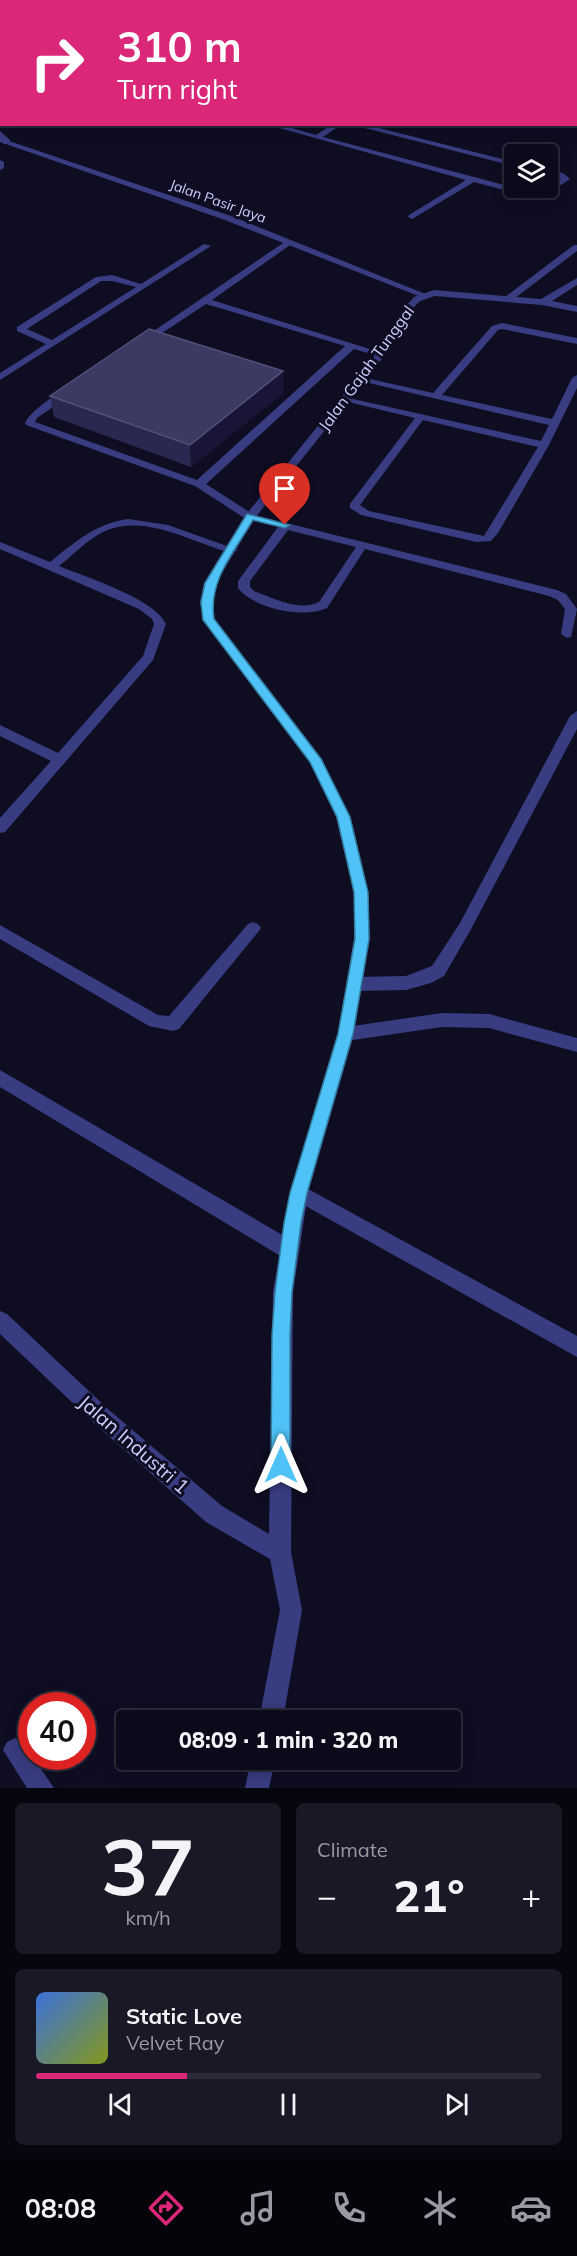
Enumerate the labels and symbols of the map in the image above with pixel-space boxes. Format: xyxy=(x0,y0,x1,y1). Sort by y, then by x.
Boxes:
street label: Jalan Pasir Jaya xyxy=(167,175,269,227)
street label: Jalan Gajah Tunggal xyxy=(314,301,418,435)
pin xyxy=(259,463,310,525)
street label: Jalan Industri 1 xyxy=(73,1389,195,1499)
position arrow xyxy=(249,1433,313,1497)
speed limit sign: 40 xyxy=(18,1692,96,1770)

